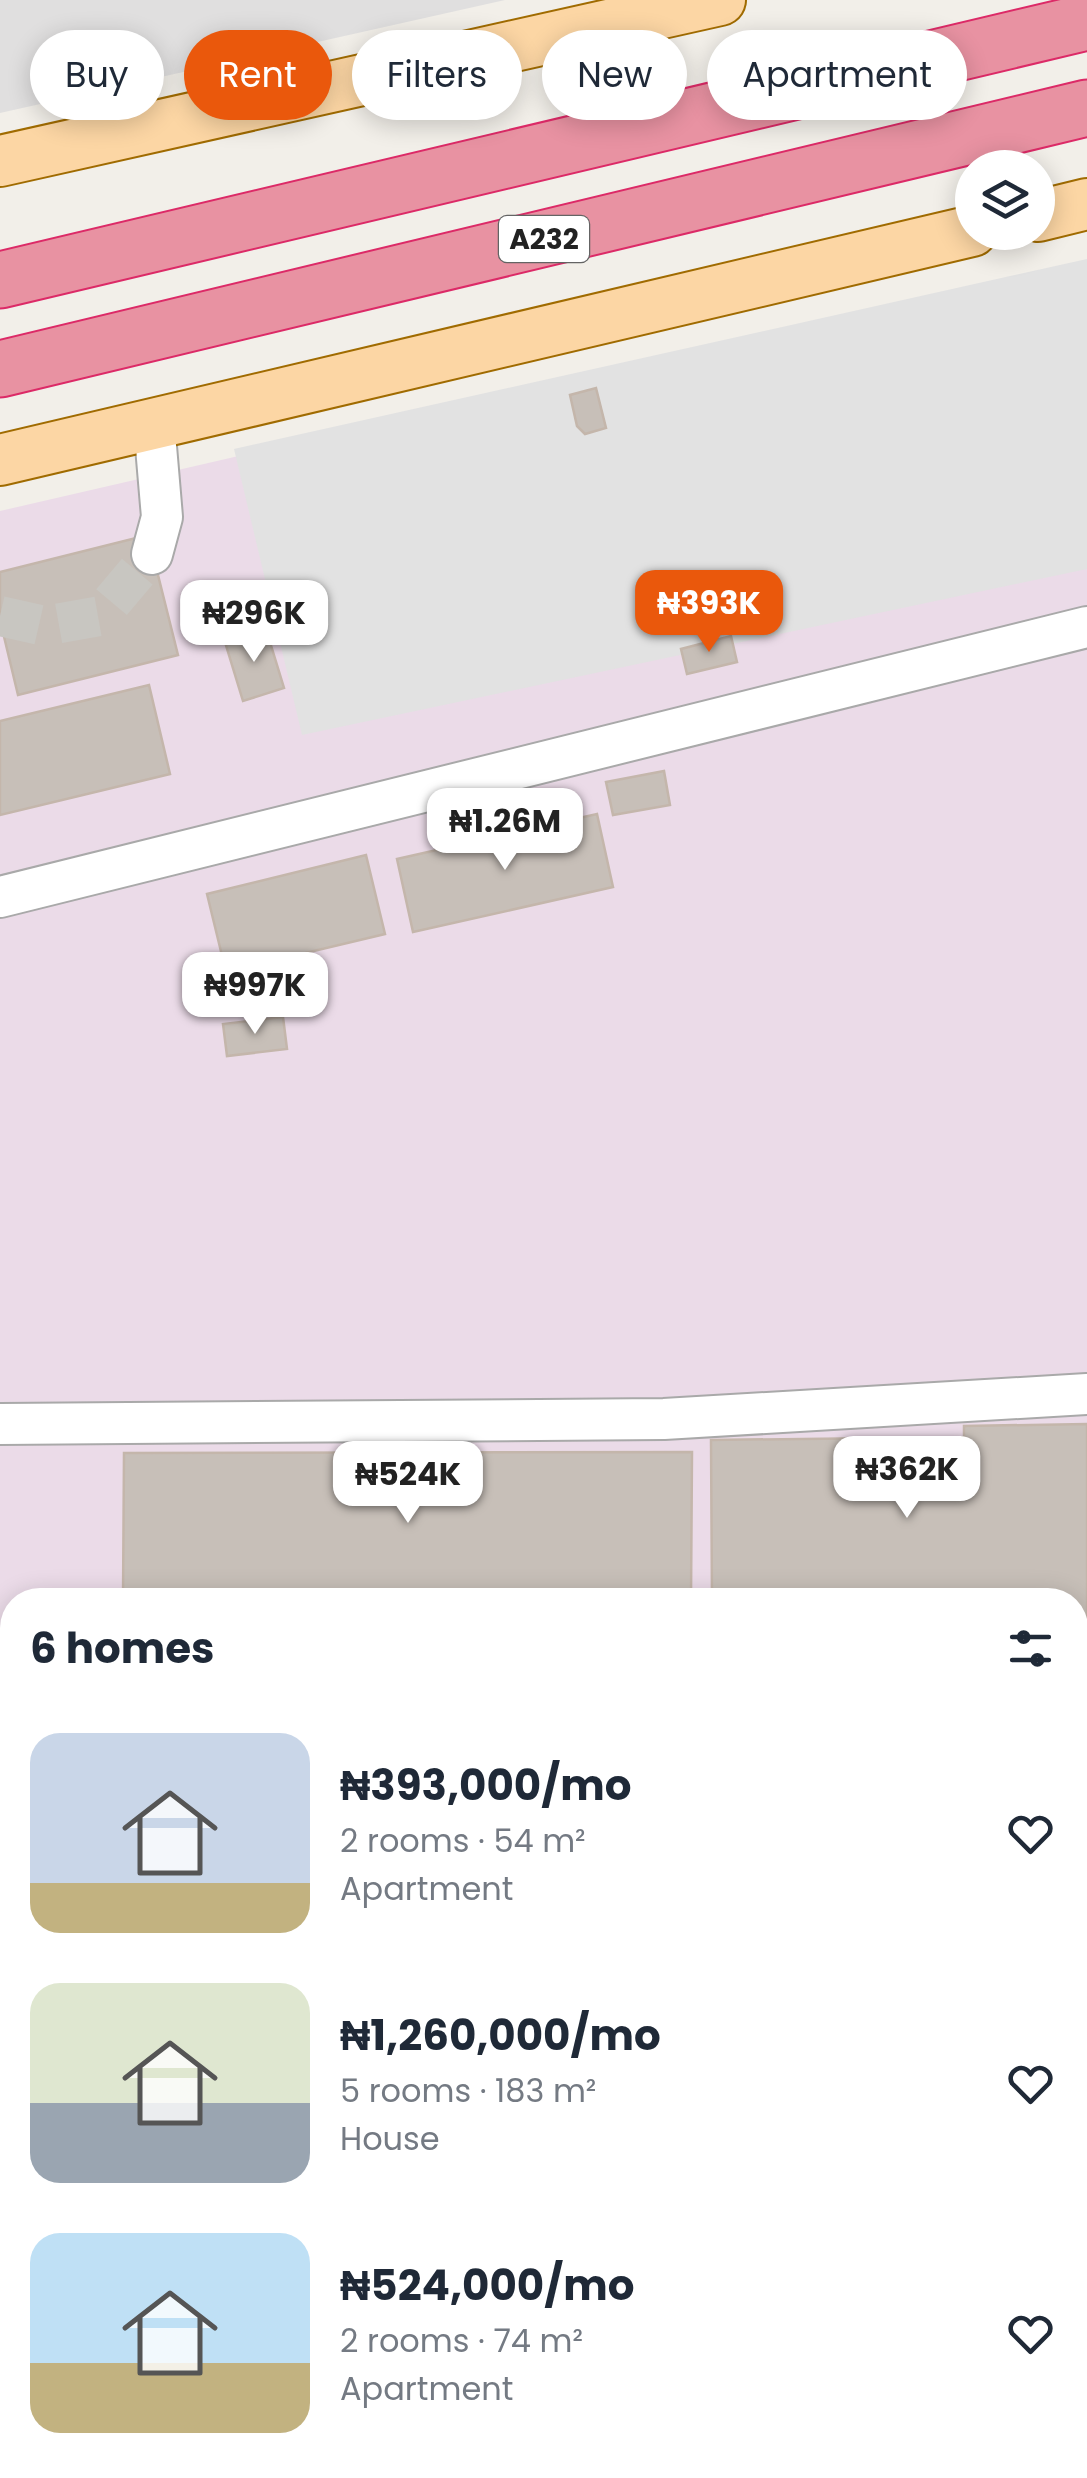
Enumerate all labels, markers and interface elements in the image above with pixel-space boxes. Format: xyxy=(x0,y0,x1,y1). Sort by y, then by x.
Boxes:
chip: Buy xyxy=(30,30,164,120)
chip: Rent xyxy=(184,30,332,120)
chip: Filters xyxy=(352,30,522,120)
chip: New xyxy=(542,30,687,120)
chip: Apartment xyxy=(707,30,967,120)
map controls xyxy=(955,150,1055,250)
button: layers xyxy=(955,150,1055,250)
road number: A232 xyxy=(499,216,589,262)
pin: ₦393K xyxy=(639,570,779,655)
pin: ₦296K xyxy=(184,580,324,665)
text: ₦393K xyxy=(657,580,761,625)
text: ₦296K xyxy=(202,590,306,635)
pin: ₦1.26M xyxy=(424,788,586,873)
text: ₦1.26M xyxy=(449,798,561,843)
pin: ₦997K xyxy=(185,952,325,1037)
text: ₦997K xyxy=(204,962,306,1007)
pin: ₦362K xyxy=(837,1436,977,1521)
pin: ₦524K xyxy=(338,1441,478,1526)
text: ₦362K xyxy=(855,1446,959,1491)
text: ₦524K xyxy=(355,1451,461,1496)
text: 6 homes xyxy=(30,1619,215,1678)
icon: filters xyxy=(1003,1621,1058,1676)
text: ₦393,000/mo xyxy=(340,1756,631,1815)
icon: home xyxy=(110,1773,230,1893)
icon: heart xyxy=(1003,1806,1058,1861)
text: 2 rooms · 54 m² xyxy=(340,1818,586,1863)
text: Apartment xyxy=(340,1866,513,1911)
text: ₦1,260,000/mo xyxy=(340,2006,661,2065)
icon: home xyxy=(110,2023,230,2143)
icon: heart xyxy=(1003,2056,1058,2111)
text: 5 rooms · 183 m² xyxy=(340,2068,596,2113)
text: House xyxy=(340,2116,440,2161)
text: ₦524,000/mo xyxy=(340,2256,635,2315)
icon: home xyxy=(110,2273,230,2393)
icon: heart xyxy=(1003,2306,1058,2361)
text: 2 rooms · 74 m² xyxy=(340,2318,583,2363)
text: Apartment xyxy=(340,2366,513,2411)

